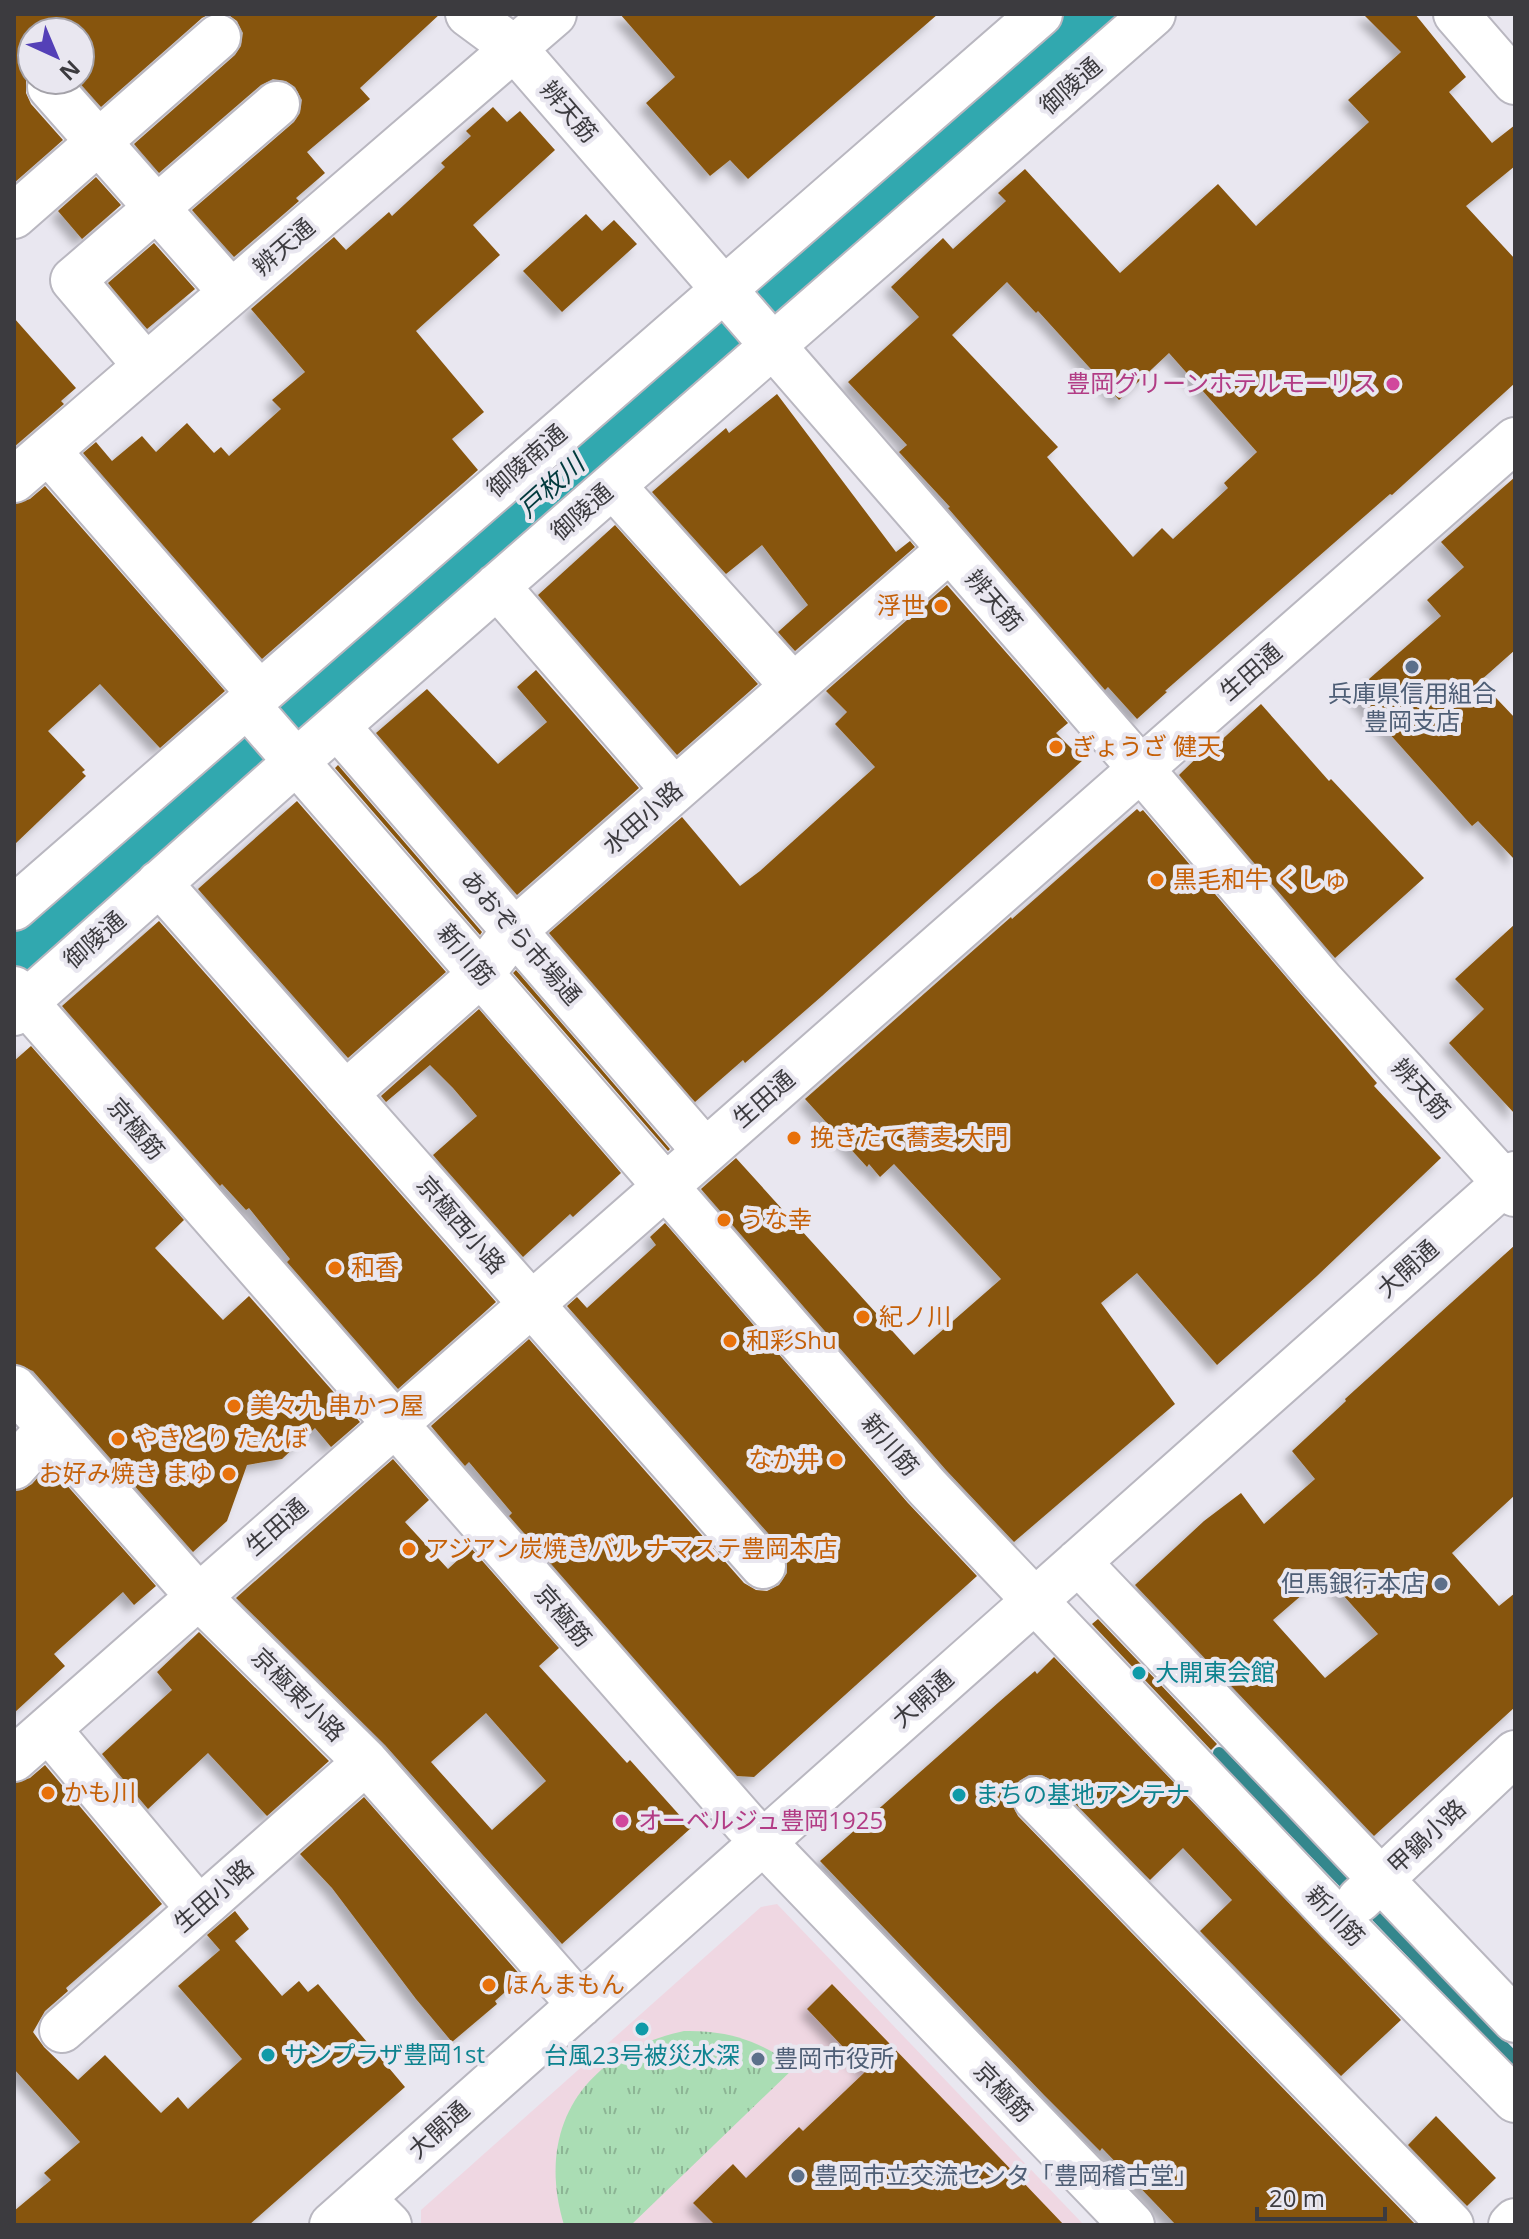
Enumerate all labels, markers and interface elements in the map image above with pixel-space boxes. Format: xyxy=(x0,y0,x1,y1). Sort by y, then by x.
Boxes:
north arrow xyxy=(16,16,96,96)
street label: 御陵通 xyxy=(1032,49,1108,121)
text: N xyxy=(54,54,87,88)
street label: 辨天筋 xyxy=(534,73,606,149)
street label: 辨天通 xyxy=(245,210,321,282)
place label: 豊岡グリーンホテルモーリス xyxy=(1066,366,1377,399)
marker: 豊岡グリーンホテルモーリス xyxy=(1384,375,1402,393)
street label: 御陵南通 xyxy=(479,416,573,504)
water label: 戸枚川 xyxy=(509,444,594,525)
street label: 御陵通 xyxy=(543,475,619,547)
street label: 辨天筋 xyxy=(959,562,1031,638)
place label: 浮世 xyxy=(877,588,925,621)
marker: 浮世 xyxy=(932,597,950,615)
street label: 生田通 xyxy=(1212,635,1288,707)
marker: 兵庫県信用組合 豊岡支店 xyxy=(1403,658,1421,676)
place label: 兵庫県信用組合 豊岡支店 xyxy=(1328,676,1496,737)
place label: ぎょうざ 健天 xyxy=(1072,729,1221,762)
marker: ぎょうざ 健天 xyxy=(1047,738,1065,756)
street label: 水田小路 xyxy=(595,773,689,861)
place label: 黒毛和牛 くしゅ xyxy=(1173,862,1347,895)
street label: あおぞら市場通 xyxy=(455,863,590,1011)
marker: 黒毛和牛 くしゅ xyxy=(1148,871,1166,889)
street label: 御陵通 xyxy=(56,903,132,975)
street label: 新川筋 xyxy=(431,916,503,992)
street label: 辨天筋 xyxy=(1385,1050,1459,1126)
street label: 生田通 xyxy=(725,1062,801,1134)
street label: 京極筋 xyxy=(101,1090,173,1166)
place label: 挽きたて蕎麦 大門 xyxy=(810,1120,1008,1153)
marker: 挽きたて蕎麦 大門 xyxy=(785,1129,803,1147)
street label: 京極西小路 xyxy=(410,1168,514,1280)
place label: うな幸 xyxy=(740,1202,812,1235)
marker: うな幸 xyxy=(715,1211,733,1229)
street label: 大開通 xyxy=(1369,1232,1445,1304)
place label: 和香 xyxy=(351,1250,399,1283)
marker: 和香 xyxy=(326,1259,344,1277)
place label: 紀ノ川 xyxy=(879,1299,951,1332)
marker: 紀ノ川 xyxy=(854,1308,872,1326)
place label: 和彩Shu xyxy=(746,1323,837,1356)
marker: 和彩Shu xyxy=(721,1332,739,1350)
place label: 美々九 串かつ屋 xyxy=(250,1388,424,1421)
marker: 美々九 串かつ屋 xyxy=(225,1397,243,1415)
street label: 新川筋 xyxy=(855,1406,927,1482)
place label: やきとり たんぼ xyxy=(134,1421,308,1454)
marker: やきとり たんぼ xyxy=(109,1430,127,1448)
place label: なか井 xyxy=(748,1442,820,1475)
marker: なか井 xyxy=(827,1451,845,1469)
place label: お好み焼き まゆ xyxy=(39,1456,213,1489)
marker: お好み焼き まゆ xyxy=(220,1465,238,1483)
street label: 生田通 xyxy=(238,1490,314,1562)
place label: アジアン炭焼きバル ナマステ豊岡本店 xyxy=(425,1531,837,1564)
marker: アジアン炭焼きバル ナマステ豊岡本店 xyxy=(400,1540,418,1558)
place label: 但馬銀行本店 xyxy=(1281,1566,1425,1599)
marker: 但馬銀行本店 xyxy=(1432,1575,1450,1593)
street label: 京極筋 xyxy=(528,1577,600,1653)
street label: 京極東小路 xyxy=(245,1640,353,1748)
place label: 大開東会館 xyxy=(1155,1655,1275,1688)
street label: 大開通 xyxy=(884,1662,960,1734)
marker: 大開東会館 xyxy=(1130,1664,1148,1682)
place label: かも川 xyxy=(64,1775,136,1808)
place label: まちの基地アンテナ xyxy=(975,1777,1190,1810)
marker: かも川 xyxy=(39,1784,57,1802)
marker: まちの基地アンテナ xyxy=(950,1786,968,1804)
street label: 甲鍋小路 xyxy=(1380,1791,1472,1881)
place label: オーベルジュ豊岡1925 xyxy=(638,1803,883,1836)
marker: オーベルジュ豊岡1925 xyxy=(613,1812,631,1830)
street label: 生田小路 xyxy=(166,1851,260,1939)
street label: 新川筋 xyxy=(1299,1878,1373,1952)
place label: ほんまもん xyxy=(505,1967,625,2000)
marker: ほんまもん xyxy=(480,1976,498,1994)
marker: 台風23号被災水深 xyxy=(633,2020,651,2038)
place label: サンプラザ豊岡1st xyxy=(284,2037,485,2070)
place label: 台風23号被災水深 xyxy=(544,2038,740,2071)
place label: 豊岡市役所 xyxy=(774,2041,894,2074)
marker: サンプラザ豊岡1st xyxy=(259,2046,277,2064)
marker: 豊岡市役所 xyxy=(749,2050,767,2068)
street label: 京極筋 xyxy=(967,2054,1041,2128)
street label: 大開通 xyxy=(400,2093,476,2165)
place label: 豊岡市立交流センタ「豊岡稽古堂」 xyxy=(814,2158,1198,2191)
marker: 豊岡市立交流センタ「豊岡稽古堂」 xyxy=(789,2167,807,2185)
scale bar xyxy=(1257,2171,1385,2221)
text: 20 m xyxy=(1269,2181,1325,2214)

